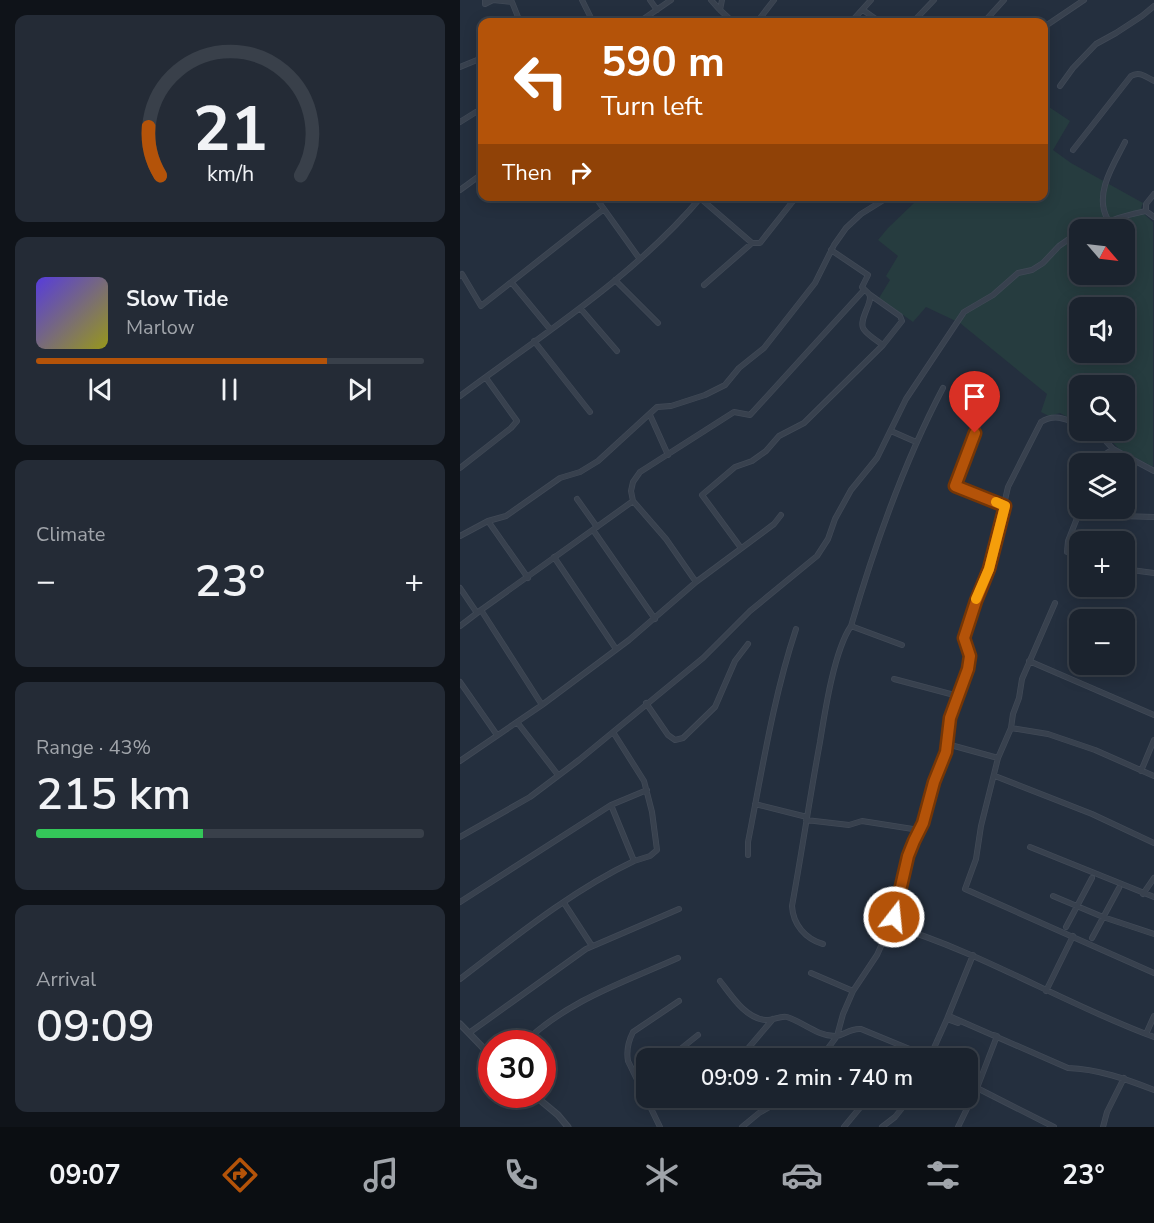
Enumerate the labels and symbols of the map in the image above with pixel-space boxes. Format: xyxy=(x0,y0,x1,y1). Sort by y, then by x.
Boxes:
north arrow xyxy=(1069,219,1135,285)
pin xyxy=(949,371,1000,433)
position arrow xyxy=(862,885,926,949)
speed limit sign: 30 xyxy=(478,1030,556,1108)

